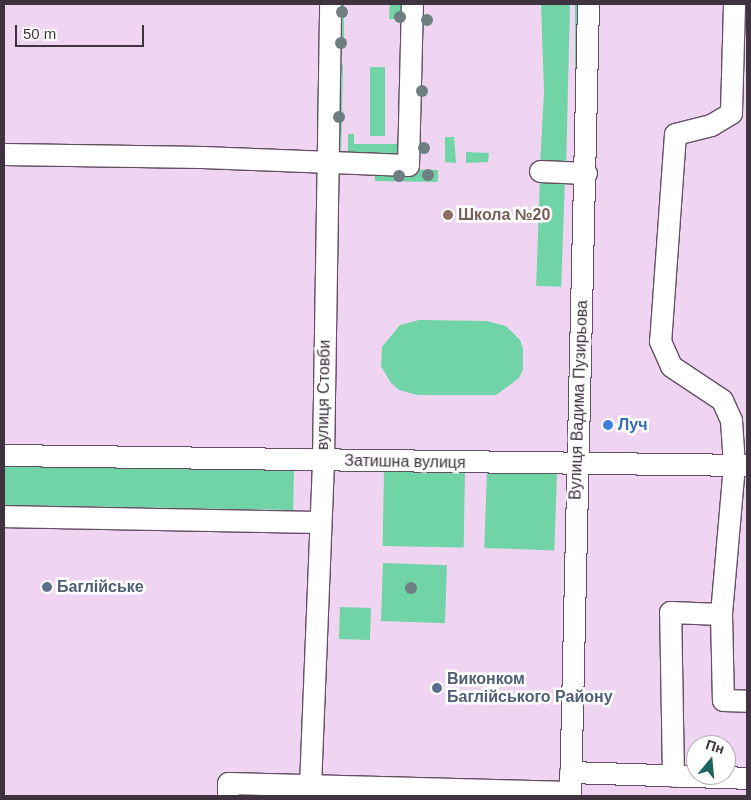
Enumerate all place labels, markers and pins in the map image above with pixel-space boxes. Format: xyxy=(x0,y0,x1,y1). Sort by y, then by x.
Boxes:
place label: Школа №20 xyxy=(458,205,550,225)
marker: Школа №20 xyxy=(442,209,454,221)
place label: Луч xyxy=(618,415,647,435)
marker: Луч xyxy=(602,419,614,431)
place label: Баглійське xyxy=(57,577,144,597)
marker: Баглійське xyxy=(41,581,53,593)
place label: Виконком Баглійського Району xyxy=(447,669,613,707)
marker: Виконком Баглійського Району xyxy=(431,682,443,694)

